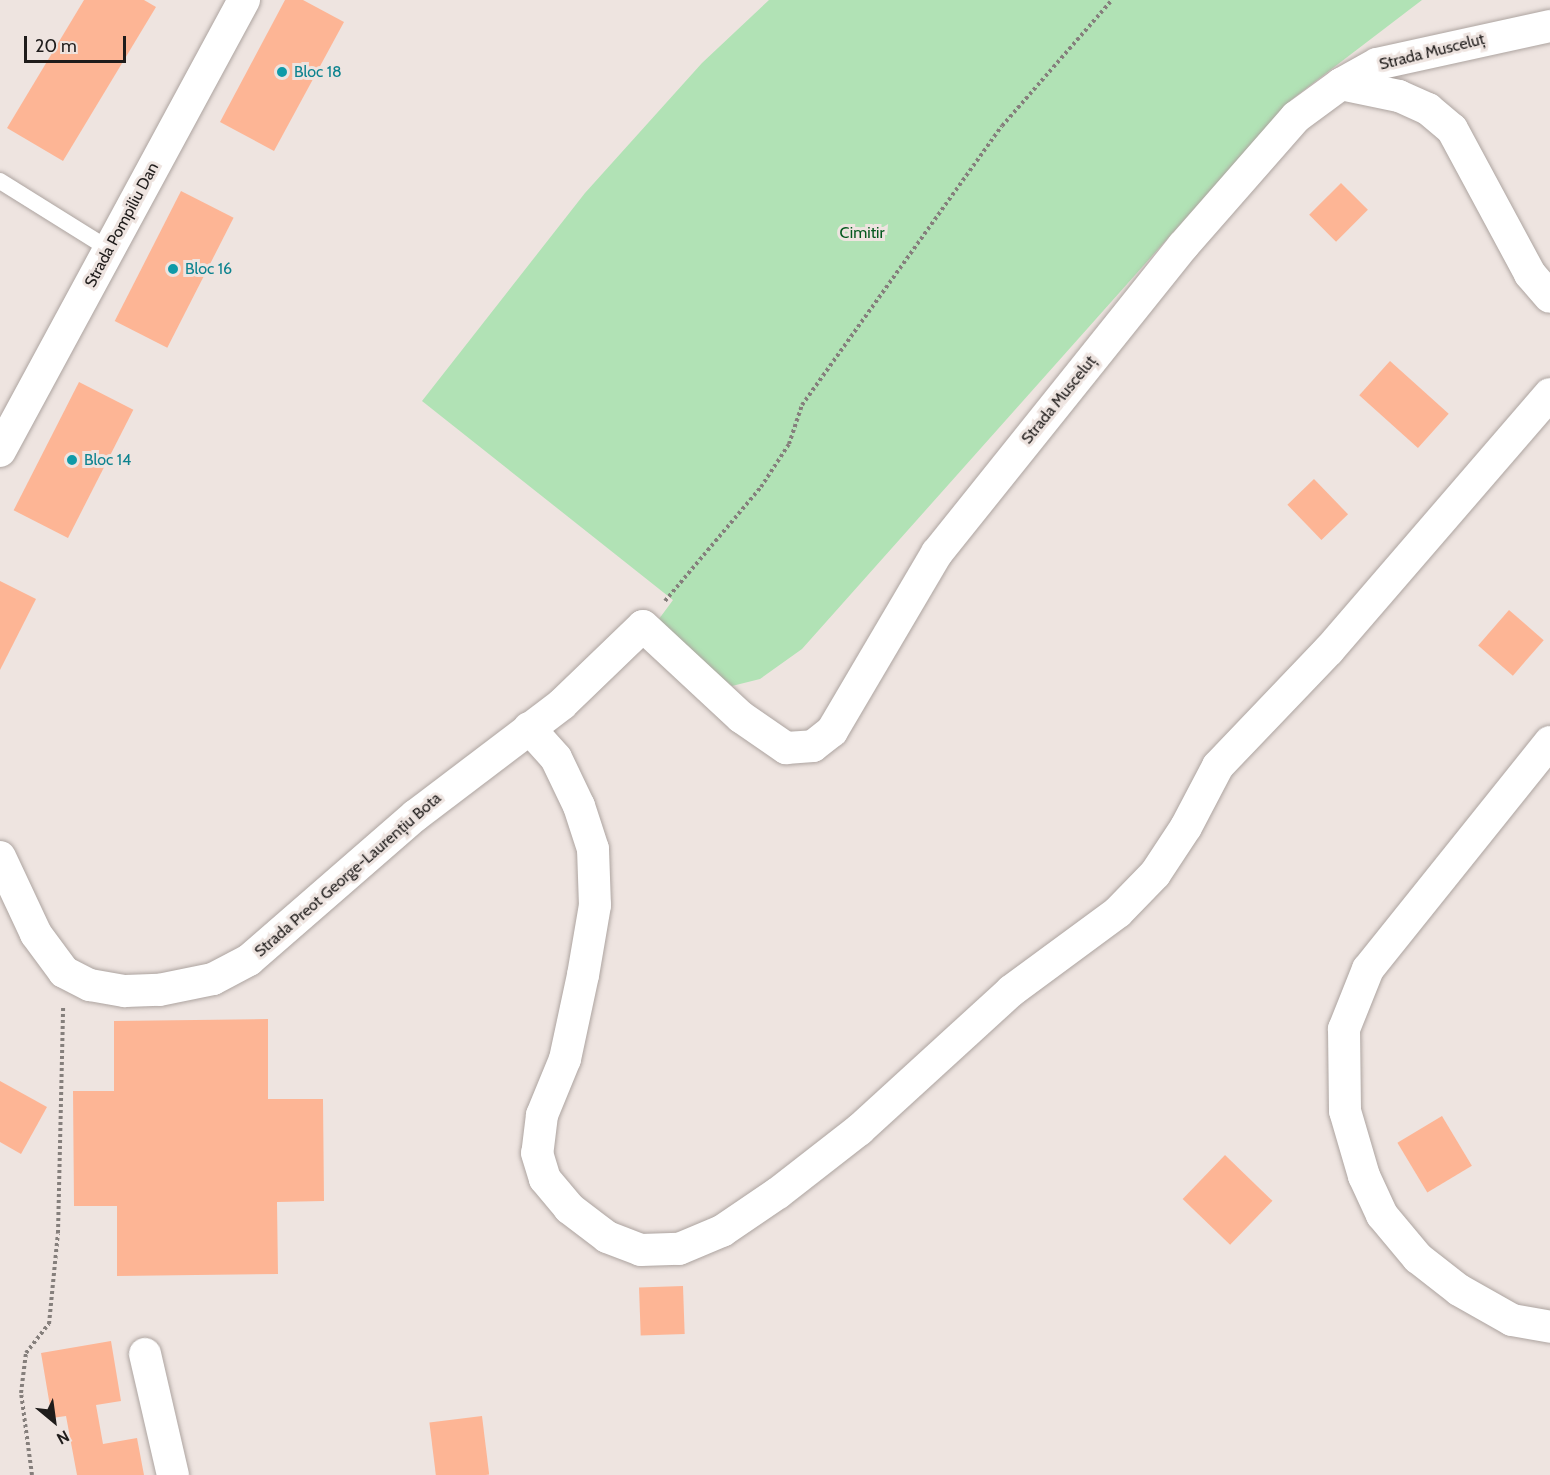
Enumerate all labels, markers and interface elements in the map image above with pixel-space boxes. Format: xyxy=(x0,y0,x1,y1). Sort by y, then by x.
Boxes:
scale bar xyxy=(27,24,129,62)
street label: Strada Musceluț xyxy=(1377,30,1487,74)
text: 20 m xyxy=(35,35,77,57)
place label: Bloc 18 xyxy=(294,62,342,82)
marker: Bloc 18 xyxy=(275,65,289,79)
street label: Strada Pompiliu Dan xyxy=(81,159,163,291)
park label: Cimitir xyxy=(839,223,885,243)
place label: Bloc 16 xyxy=(185,259,232,279)
marker: Bloc 16 xyxy=(166,262,180,276)
street label: Strada Musceluț xyxy=(1018,352,1100,448)
place label: Bloc 14 xyxy=(84,450,131,470)
marker: Bloc 14 xyxy=(65,453,79,467)
street label: Strada Preot George-Laurențiu Bota xyxy=(251,789,445,961)
north arrow xyxy=(24,1391,84,1451)
text: N xyxy=(53,1426,73,1448)

